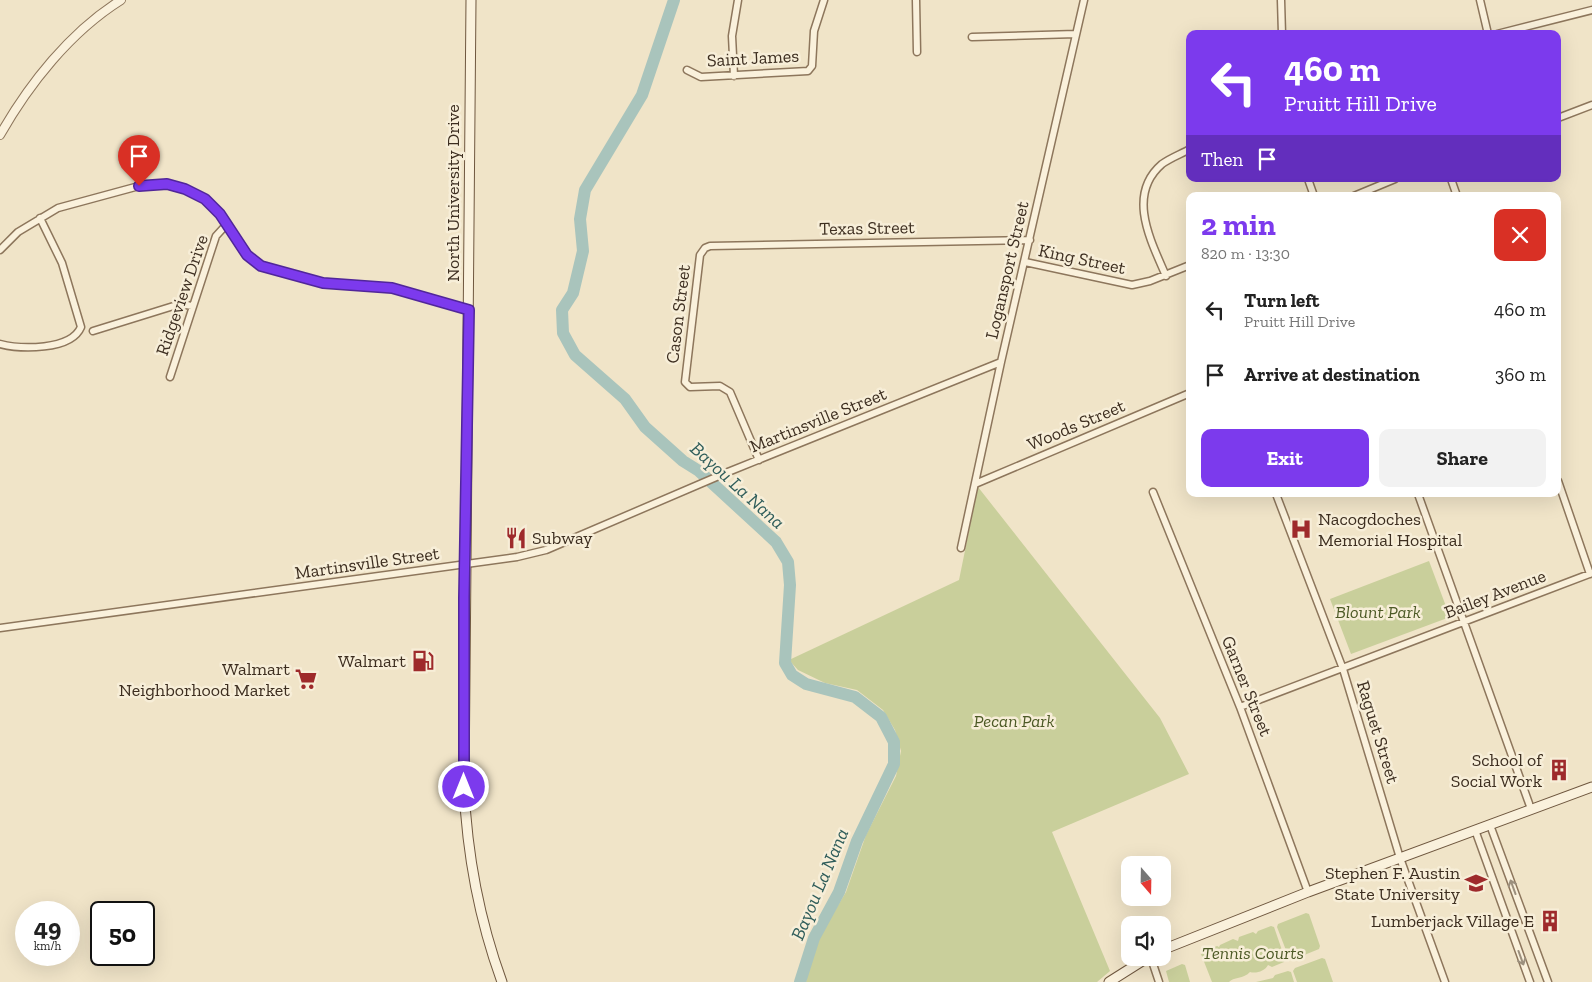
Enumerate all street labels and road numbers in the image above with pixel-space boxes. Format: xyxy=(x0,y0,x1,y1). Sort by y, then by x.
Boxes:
street label: Saint James xyxy=(706,45,800,71)
street label: North University Drive xyxy=(442,104,464,282)
street label: Logansport Street xyxy=(980,199,1034,341)
street label: Texas Street xyxy=(819,216,915,240)
street label: Ridgeview Drive xyxy=(151,232,213,358)
street label: King Street xyxy=(1037,239,1128,279)
street label: Cason Street xyxy=(661,263,695,365)
street label: Martinsville Street xyxy=(746,382,890,457)
street label: Woods Street xyxy=(1024,394,1128,455)
street label: Martinsville Street xyxy=(293,542,441,584)
street label: Bailey Avenue xyxy=(1441,565,1549,623)
street label: Garner Street xyxy=(1217,633,1277,740)
street label: Raguet Street xyxy=(1352,678,1404,786)

